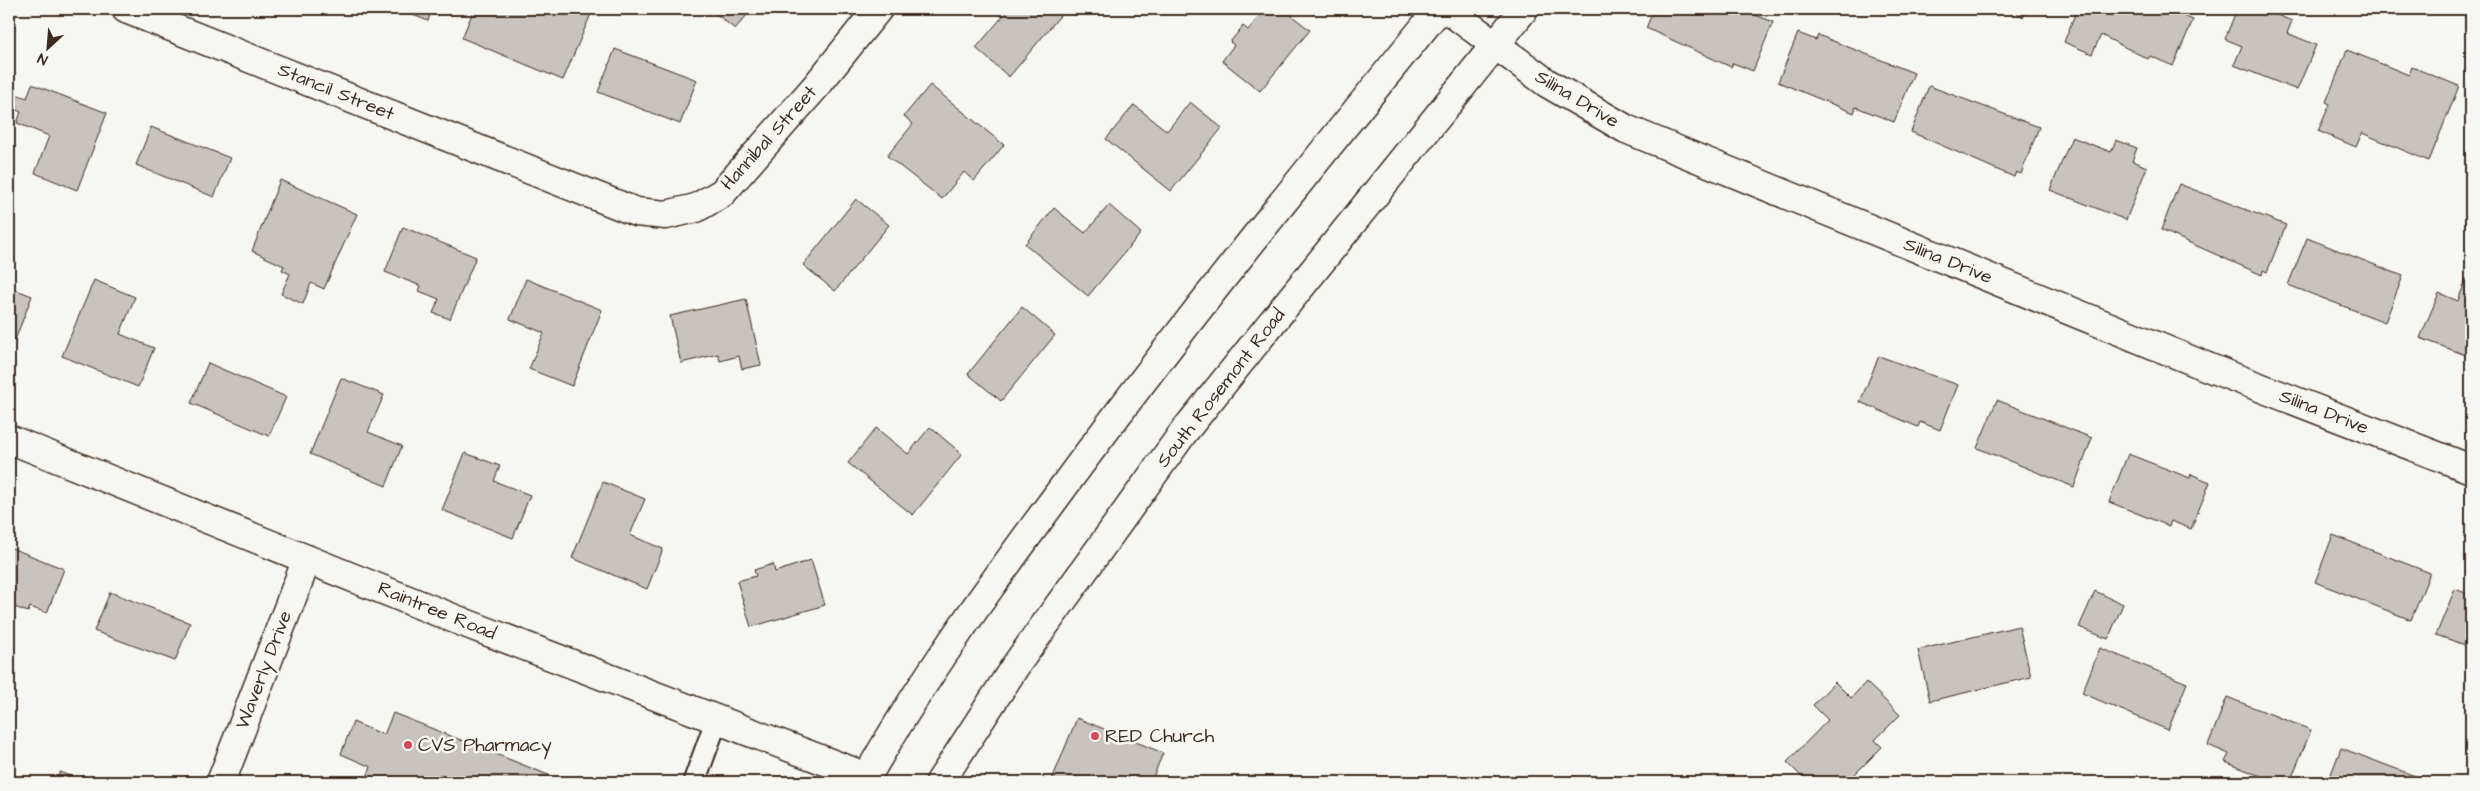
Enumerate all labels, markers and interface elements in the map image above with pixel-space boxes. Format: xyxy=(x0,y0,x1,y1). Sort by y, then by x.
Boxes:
north arrow xyxy=(22,22,72,72)
text: N xyxy=(34,48,51,70)
street label: Stancil Street xyxy=(274,56,398,128)
street label: Silina Drive xyxy=(1530,63,1624,135)
street label: Hannibal Street xyxy=(715,79,824,196)
street label: Silina Drive xyxy=(1900,231,1996,291)
street label: South Rosemont Road xyxy=(1150,303,1292,473)
street label: Silina Drive xyxy=(2275,383,2373,441)
street label: Raintree Road xyxy=(374,575,501,647)
street label: Waverly Drive xyxy=(229,607,300,734)
place label: RED Church xyxy=(1105,723,1215,750)
marker: RED Church xyxy=(1089,730,1101,742)
place label: CVS Pharmacy xyxy=(418,732,552,760)
marker: CVS Pharmacy xyxy=(402,739,414,751)

